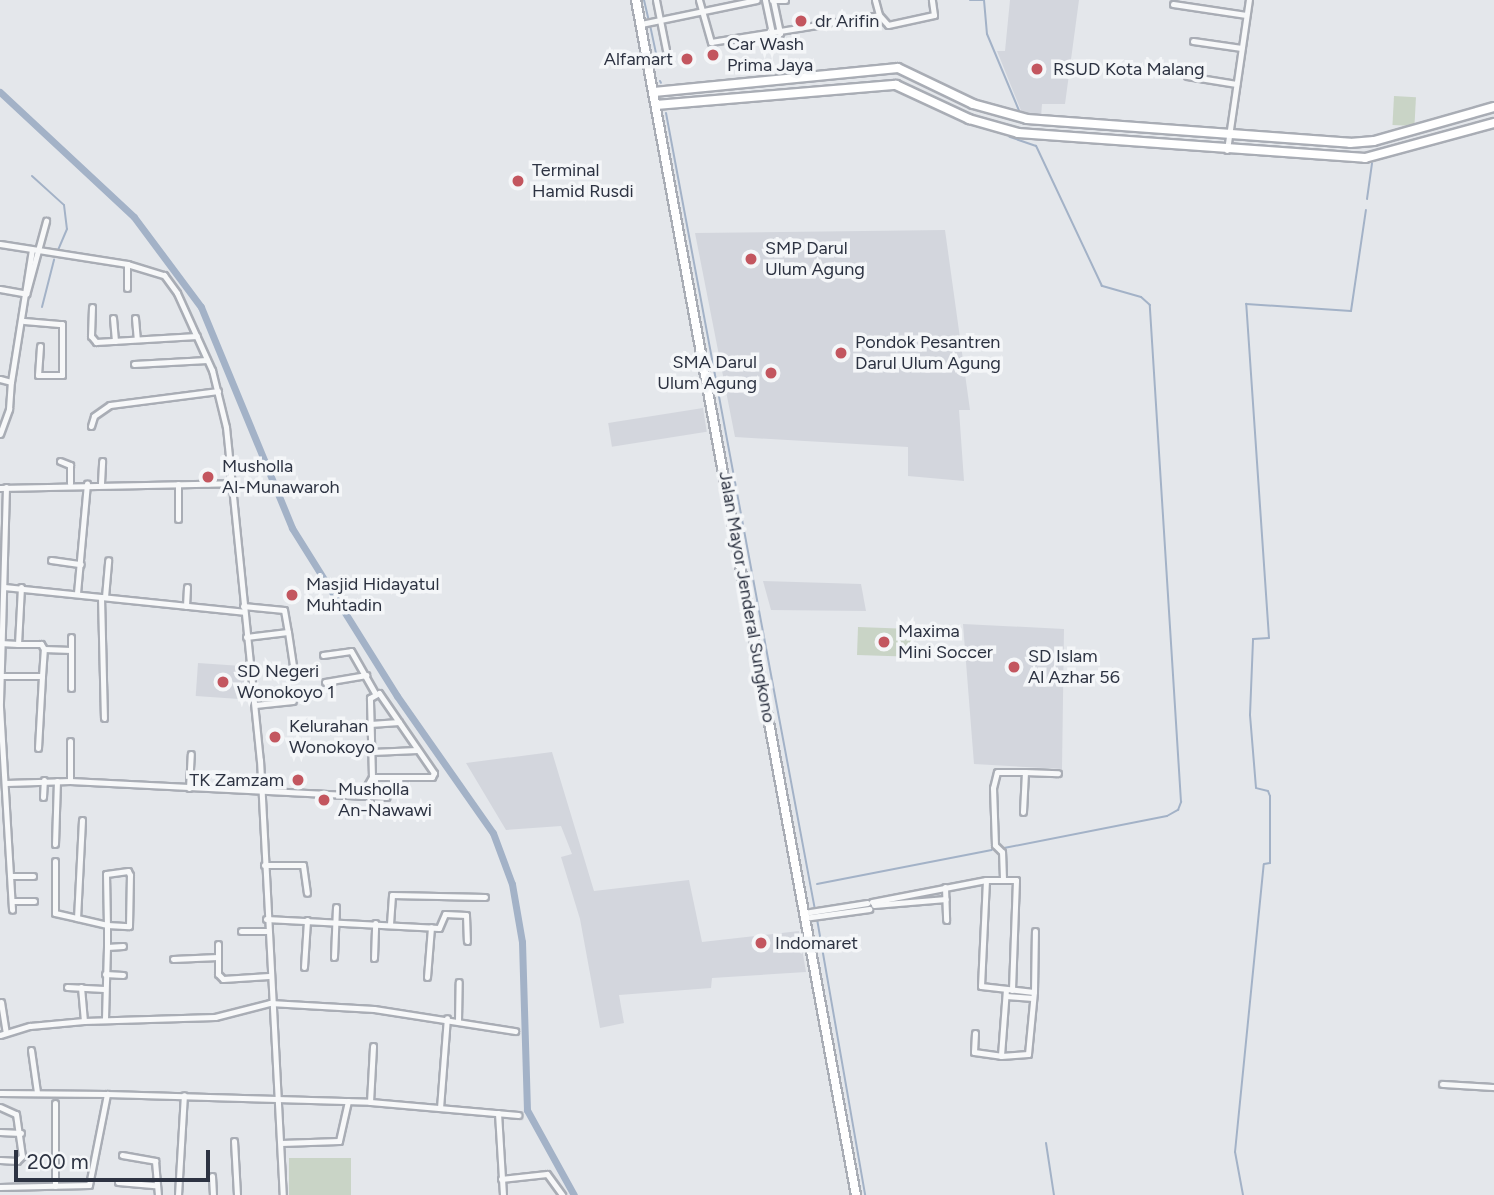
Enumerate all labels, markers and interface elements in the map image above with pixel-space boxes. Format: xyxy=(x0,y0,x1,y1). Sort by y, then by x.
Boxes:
place label: dr Arifin xyxy=(815,10,879,32)
marker: dr Arifin xyxy=(793,13,809,29)
place label: Car Wash Prima Jaya xyxy=(727,34,813,76)
marker: Car Wash Prima Jaya xyxy=(705,47,721,63)
place label: Alfamart xyxy=(604,48,673,70)
marker: Alfamart xyxy=(679,51,695,67)
place label: RSUD Kota Malang xyxy=(1053,58,1205,80)
marker: RSUD Kota Malang xyxy=(1027,59,1047,79)
place label: Terminal Hamid Rusdi xyxy=(532,160,634,202)
marker: Terminal Hamid Rusdi xyxy=(510,173,526,189)
place label: SMP Darul Ulum Agung xyxy=(765,238,865,280)
marker: SMP Darul Ulum Agung xyxy=(743,251,759,267)
place label: Pondok Pesantren Darul Ulum Agung xyxy=(855,332,1001,374)
marker: Pondok Pesantren Darul Ulum Agung xyxy=(833,345,849,361)
place label: SMA Darul Ulum Agung xyxy=(657,352,757,394)
marker: SMA Darul Ulum Agung xyxy=(763,365,779,381)
place label: Musholla Al-Munawaroh xyxy=(222,456,340,498)
marker: Musholla Al-Munawaroh xyxy=(200,469,216,485)
street label: Jalan Mayor Jenderal Sungkono xyxy=(714,470,780,724)
place label: Masjid Hidayatul Muhtadin xyxy=(306,574,439,616)
marker: Masjid Hidayatul Muhtadin xyxy=(284,587,300,603)
place label: Maxima Mini Soccer xyxy=(898,621,993,664)
marker: Maxima Mini Soccer xyxy=(876,634,892,650)
place label: SD Islam Al Azhar 56 xyxy=(1028,646,1120,688)
marker: SD Islam Al Azhar 56 xyxy=(1006,659,1022,675)
place label: SD Negeri Wonokoyo 1 xyxy=(237,661,335,704)
marker: SD Negeri Wonokoyo 1 xyxy=(215,674,231,690)
place label: Kelurahan Wonokoyo xyxy=(289,716,375,758)
marker: Kelurahan Wonokoyo xyxy=(267,729,283,745)
place label: TK Zamzam xyxy=(189,769,284,791)
marker: TK Zamzam xyxy=(290,772,306,788)
place label: Musholla An-Nawawi xyxy=(338,779,432,822)
marker: Musholla An-Nawawi xyxy=(316,792,332,808)
place label: Indomaret xyxy=(775,932,858,954)
marker: Indomaret xyxy=(753,935,769,951)
scale bar xyxy=(18,1136,214,1180)
text: 200 m xyxy=(27,1149,89,1174)

